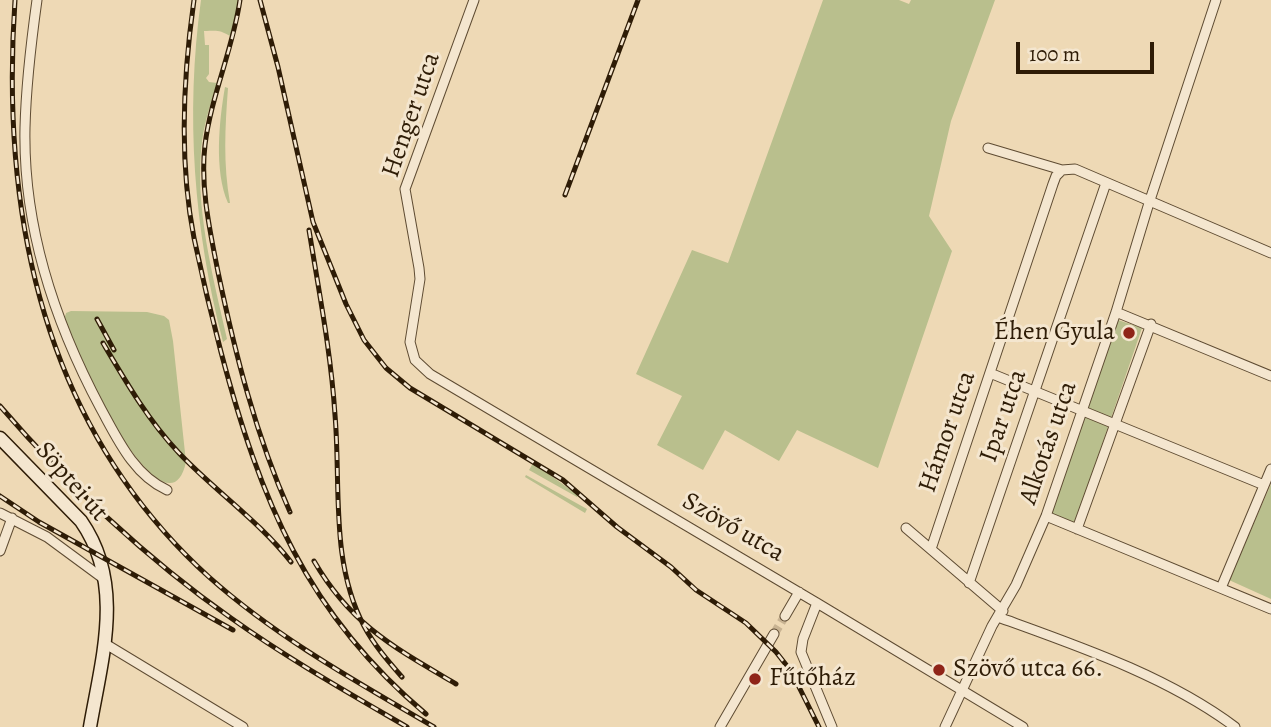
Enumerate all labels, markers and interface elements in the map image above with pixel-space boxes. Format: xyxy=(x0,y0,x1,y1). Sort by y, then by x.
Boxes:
scale bar xyxy=(1019,28,1157,72)
text: 100 m xyxy=(1029,40,1080,68)
street label: Henger utca xyxy=(376,48,448,182)
place label: Éhen Gyula xyxy=(994,317,1115,349)
marker: Éhen Gyula xyxy=(1121,325,1137,341)
street label: Ipar utca xyxy=(974,366,1034,466)
street label: Hámor utca xyxy=(913,367,983,497)
street label: Alkotás utca xyxy=(1013,377,1085,509)
street label: Söptei út xyxy=(28,436,114,528)
street label: Szövő utca xyxy=(676,486,790,570)
place label: Szövő utca 66. xyxy=(953,654,1103,686)
marker: Szövő utca 66. xyxy=(931,662,947,678)
place label: Fűtőház xyxy=(769,663,856,695)
marker: Fűtőház xyxy=(747,671,763,687)

